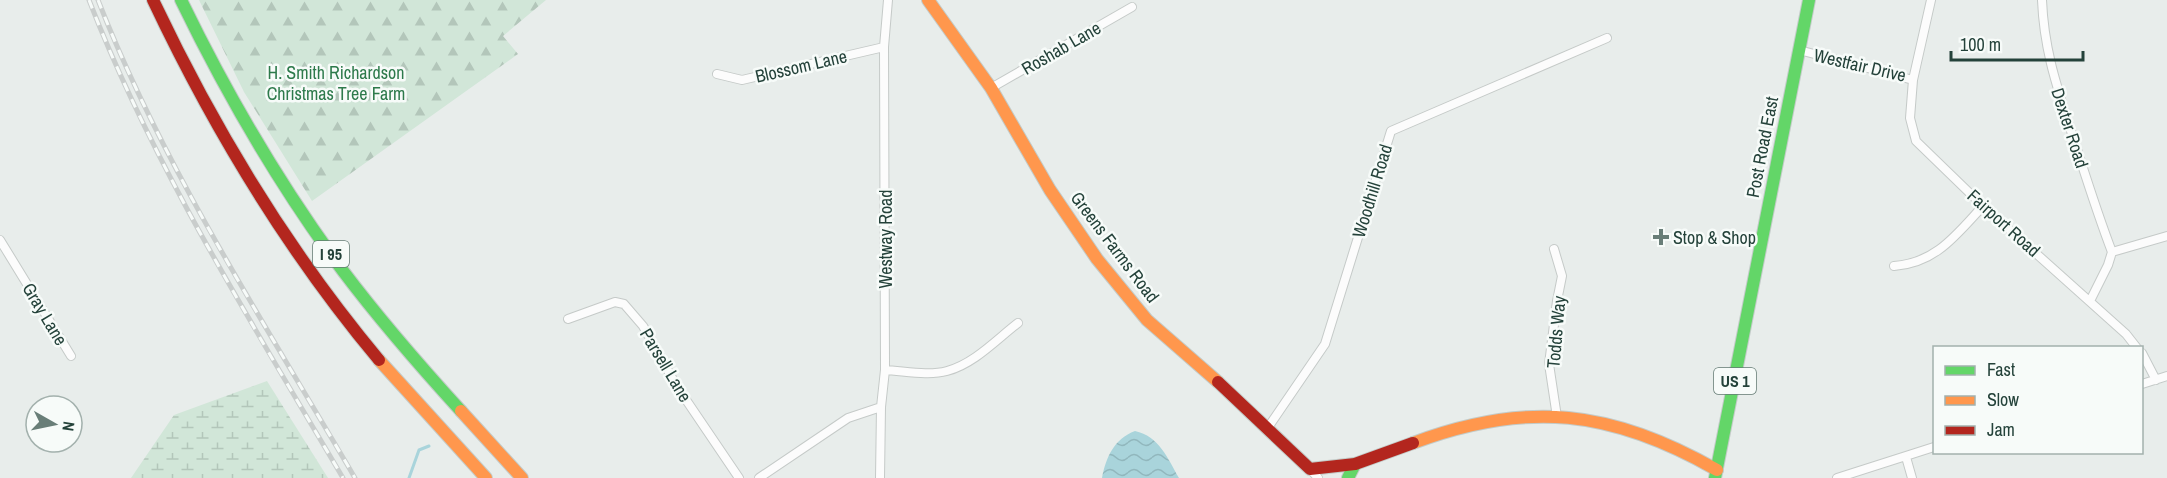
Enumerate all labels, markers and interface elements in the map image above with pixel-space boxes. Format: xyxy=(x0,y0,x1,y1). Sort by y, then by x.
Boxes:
street label: Roshab Lane xyxy=(1017,15,1105,81)
scale bar xyxy=(1951,24,2083,62)
text: 100 m xyxy=(1960,32,2001,57)
street label: Westfair Drive xyxy=(1811,42,1909,88)
street label: Blossom Lane xyxy=(753,43,849,89)
park label: H. Smith Richardson Christmas Tree Farm xyxy=(267,60,405,106)
street label: Dexter Road xyxy=(2045,85,2095,171)
street label: Post Road East xyxy=(1740,94,1784,200)
street label: Woodhill Road xyxy=(1346,141,1398,241)
street label: Fairport Road xyxy=(1962,183,2046,263)
street label: Greens Farms Road xyxy=(1065,186,1165,308)
street label: Westway Road xyxy=(873,190,898,289)
place label: Stop & Shop xyxy=(1673,225,1756,250)
marker: Stop & Shop xyxy=(1654,230,1668,244)
road number: I 95 xyxy=(313,241,349,267)
street label: Gray Lane xyxy=(17,278,73,350)
street label: Todds Way xyxy=(1540,294,1572,369)
street label: Parsell Lane xyxy=(634,323,698,407)
legend xyxy=(1933,346,2143,454)
text: Fast xyxy=(1987,357,2015,382)
road number: US 1 xyxy=(1714,368,1756,394)
text: Slow xyxy=(1987,387,2019,412)
north arrow xyxy=(24,394,84,454)
text: Jam xyxy=(1987,417,2015,442)
text: N xyxy=(57,420,80,433)

